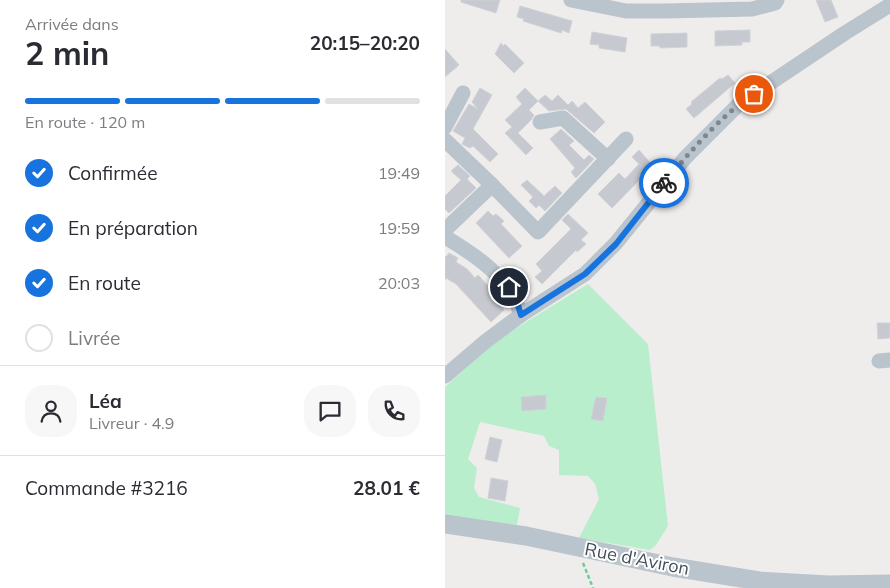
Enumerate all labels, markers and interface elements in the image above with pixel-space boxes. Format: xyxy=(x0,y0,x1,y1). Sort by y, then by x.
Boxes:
text: Arrivée dans xyxy=(25,14,119,34)
text: 20:15–20:20 xyxy=(310,31,420,55)
text: 2 min xyxy=(25,33,109,73)
pin xyxy=(733,73,775,115)
icon: bag xyxy=(740,80,768,108)
text: En route · 120 m xyxy=(25,112,145,132)
courier xyxy=(639,158,689,208)
icon: check xyxy=(25,159,53,187)
text: Confirmée xyxy=(68,161,157,185)
text: 19:49 xyxy=(378,163,420,183)
icon: bike xyxy=(650,169,678,197)
icon: check xyxy=(25,214,53,242)
text: En préparation xyxy=(68,216,198,240)
text: 19:59 xyxy=(378,218,420,238)
pin xyxy=(488,266,530,308)
icon: check xyxy=(25,269,53,297)
text: En route xyxy=(68,271,141,295)
text: 20:03 xyxy=(378,273,420,293)
icon: home xyxy=(495,273,523,301)
text: Livrée xyxy=(68,326,120,350)
button: person xyxy=(25,385,77,437)
button: chat xyxy=(304,385,356,437)
button: phone xyxy=(368,385,420,437)
text: Léa xyxy=(89,389,122,413)
text: Livreur · 4.9 xyxy=(89,413,174,433)
text: Commande #3216 xyxy=(25,476,188,500)
text: 28.01 € xyxy=(353,476,420,500)
street label: Rue d'Aviron xyxy=(583,537,691,580)

